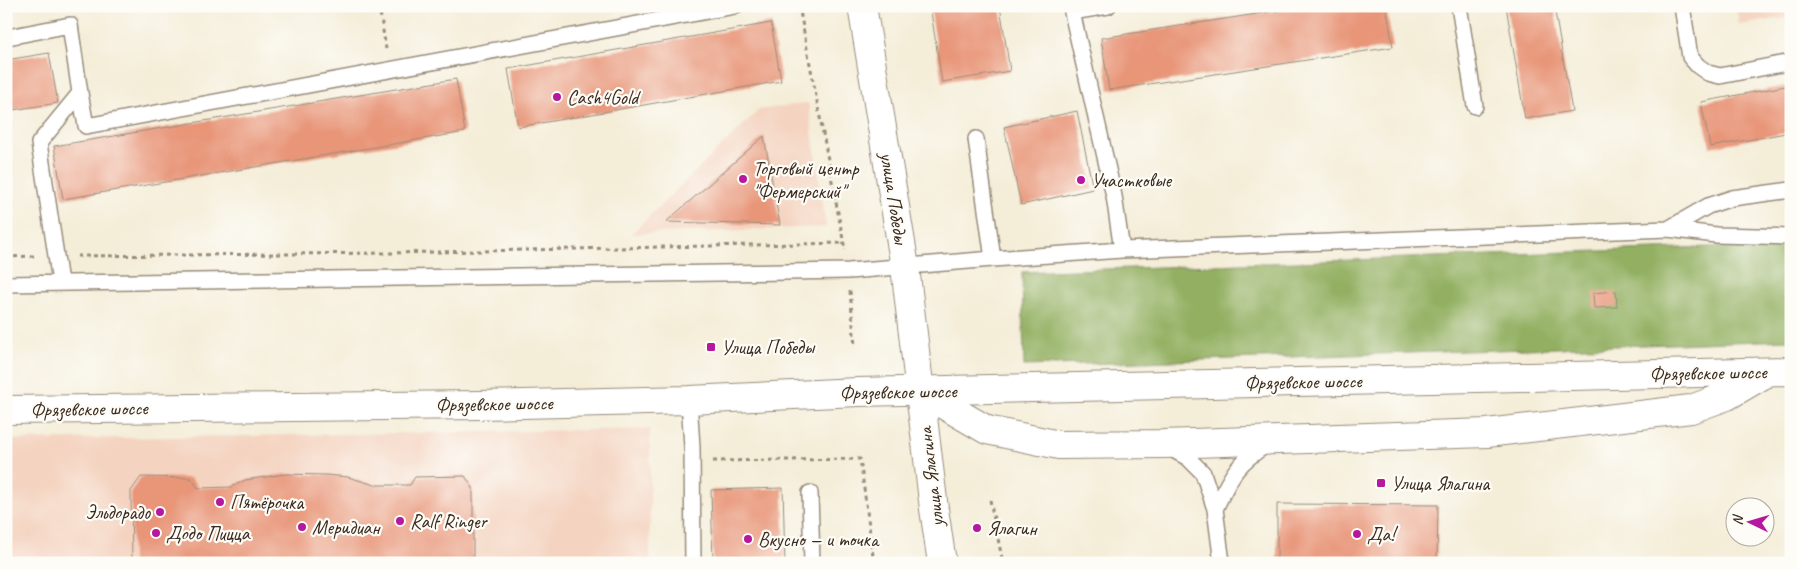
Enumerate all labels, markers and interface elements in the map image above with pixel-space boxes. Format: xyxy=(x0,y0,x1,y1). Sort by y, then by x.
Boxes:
place label: Cash4Gold xyxy=(567,85,641,110)
marker: Cash4Gold xyxy=(551,91,563,103)
street label: улица Победы xyxy=(874,149,914,247)
place label: Торговый центр "Фермерский" xyxy=(753,156,860,204)
place label: Участковые xyxy=(1091,168,1173,193)
marker: Торговый центр "Фермерский" xyxy=(737,173,749,185)
marker: Участковые xyxy=(1075,174,1087,186)
place label: Улица Победы xyxy=(721,335,816,360)
marker: Улица Победы xyxy=(705,341,717,353)
street label: Фрязевское шоссе xyxy=(1649,359,1768,387)
street label: Фрязевское шоссе xyxy=(1244,368,1363,396)
street label: Фрязевское шоссе xyxy=(839,378,958,406)
street label: Фрязевское шоссе xyxy=(435,390,554,418)
street label: Фрязевское шоссе xyxy=(30,395,149,423)
street label: улица Ялагина xyxy=(912,424,950,529)
place label: Улица Ялагина xyxy=(1391,471,1491,496)
marker: Улица Ялагина xyxy=(1375,477,1387,489)
place label: Пятёрочка xyxy=(230,490,305,515)
marker: Пятёрочка xyxy=(214,496,226,508)
north arrow xyxy=(1724,496,1774,546)
place label: Эльдорадо xyxy=(85,500,151,525)
marker: Эльдорадо xyxy=(154,506,166,518)
place label: Ralf Ringer xyxy=(410,509,489,534)
text: N xyxy=(1729,514,1747,526)
place label: Меридиан xyxy=(312,515,381,540)
marker: Ralf Ringer xyxy=(394,515,406,527)
place label: Ялагин xyxy=(987,516,1038,541)
place label: Додо Пицца xyxy=(166,521,251,546)
marker: Меридиан xyxy=(296,521,308,533)
marker: Ялагин xyxy=(971,522,983,534)
place label: Да! xyxy=(1367,522,1398,547)
marker: Додо Пицца xyxy=(150,527,162,539)
place label: Вкусно — и точка xyxy=(758,527,880,552)
marker: Да! xyxy=(1351,528,1363,540)
marker: Вкусно — и точка xyxy=(742,533,754,545)

